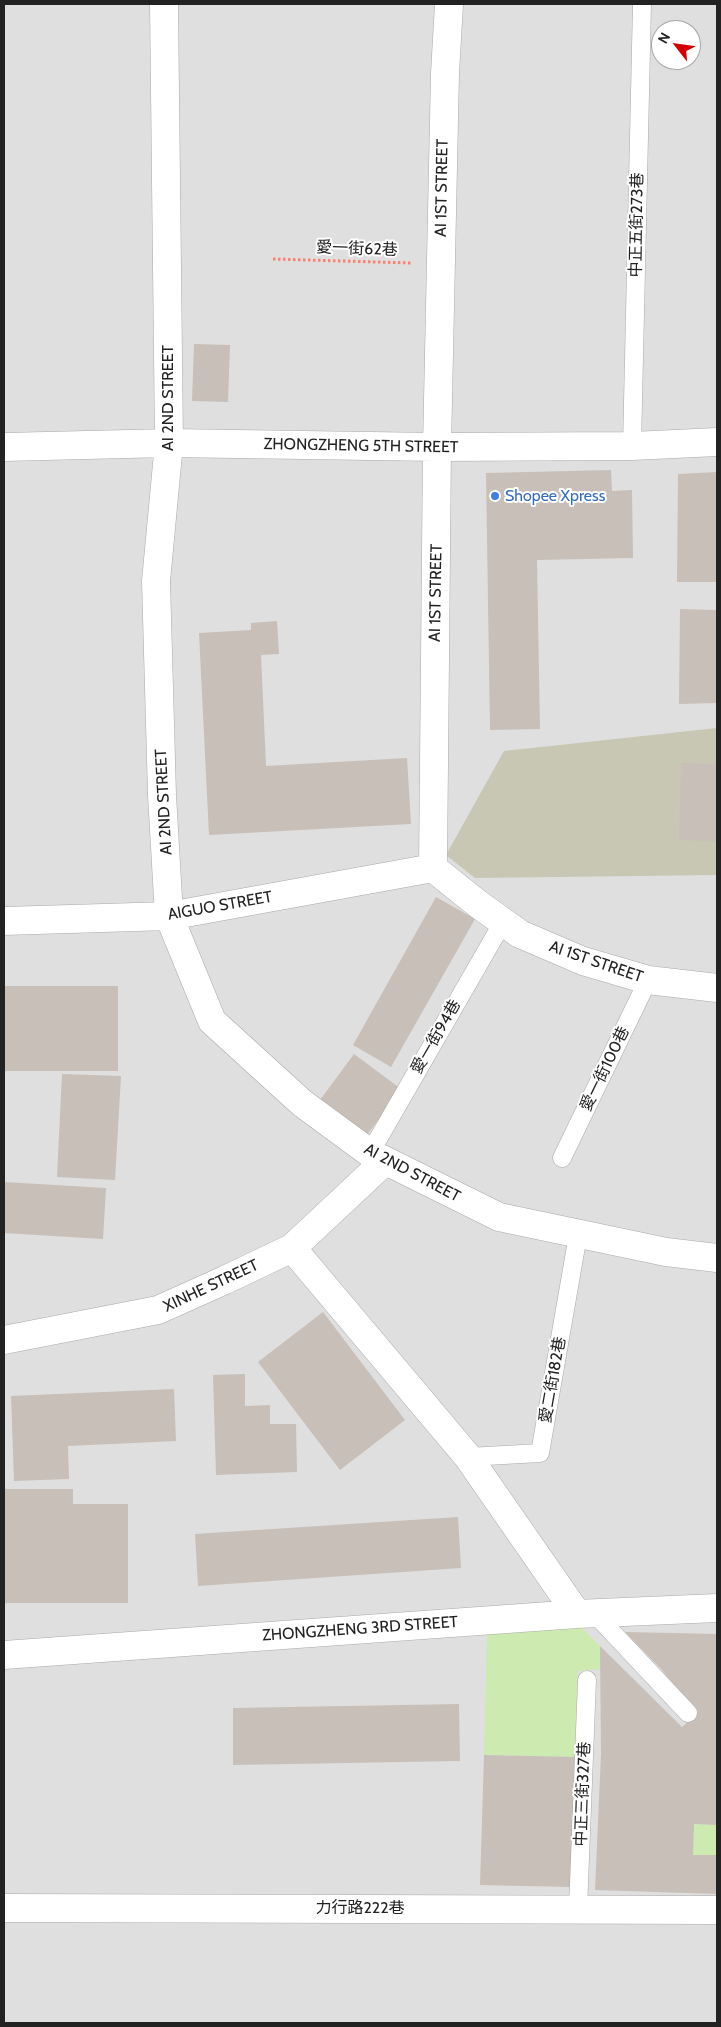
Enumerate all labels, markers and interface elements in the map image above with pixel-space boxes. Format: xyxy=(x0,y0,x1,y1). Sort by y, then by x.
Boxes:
north arrow xyxy=(651,20,701,70)
text: N xyxy=(654,29,674,47)
street label: AI 1ST STREET xyxy=(432,139,452,237)
street label: 中正五街273巷 xyxy=(626,172,648,278)
street label: 愛一街62巷 xyxy=(316,238,398,260)
street label: AI 2ND STREET xyxy=(158,345,178,451)
street label: ZHONGZHENG 5TH STREET xyxy=(263,435,459,457)
place label: Shopee Xpress xyxy=(505,486,605,506)
marker: Shopee Xpress xyxy=(489,490,501,502)
street label: AI 1ST STREET xyxy=(426,544,446,642)
street label: AI 2ND STREET xyxy=(152,748,176,856)
street label: AIGUO STREET xyxy=(166,887,274,925)
street label: AI 1ST STREET xyxy=(547,937,645,987)
street label: 愛一街94巷 xyxy=(407,997,465,1077)
street label: 愛一街100巷 xyxy=(576,1024,634,1114)
street label: AI 2ND STREET xyxy=(361,1140,463,1206)
street label: XINHE STREET xyxy=(161,1256,261,1316)
street label: 愛二街182巷 xyxy=(536,1335,570,1425)
street label: ZHONGZHENG 3RD STREET xyxy=(261,1613,459,1645)
street label: 中正三街327巷 xyxy=(572,1741,594,1847)
street label: 力行路222巷 xyxy=(315,1898,405,1918)

